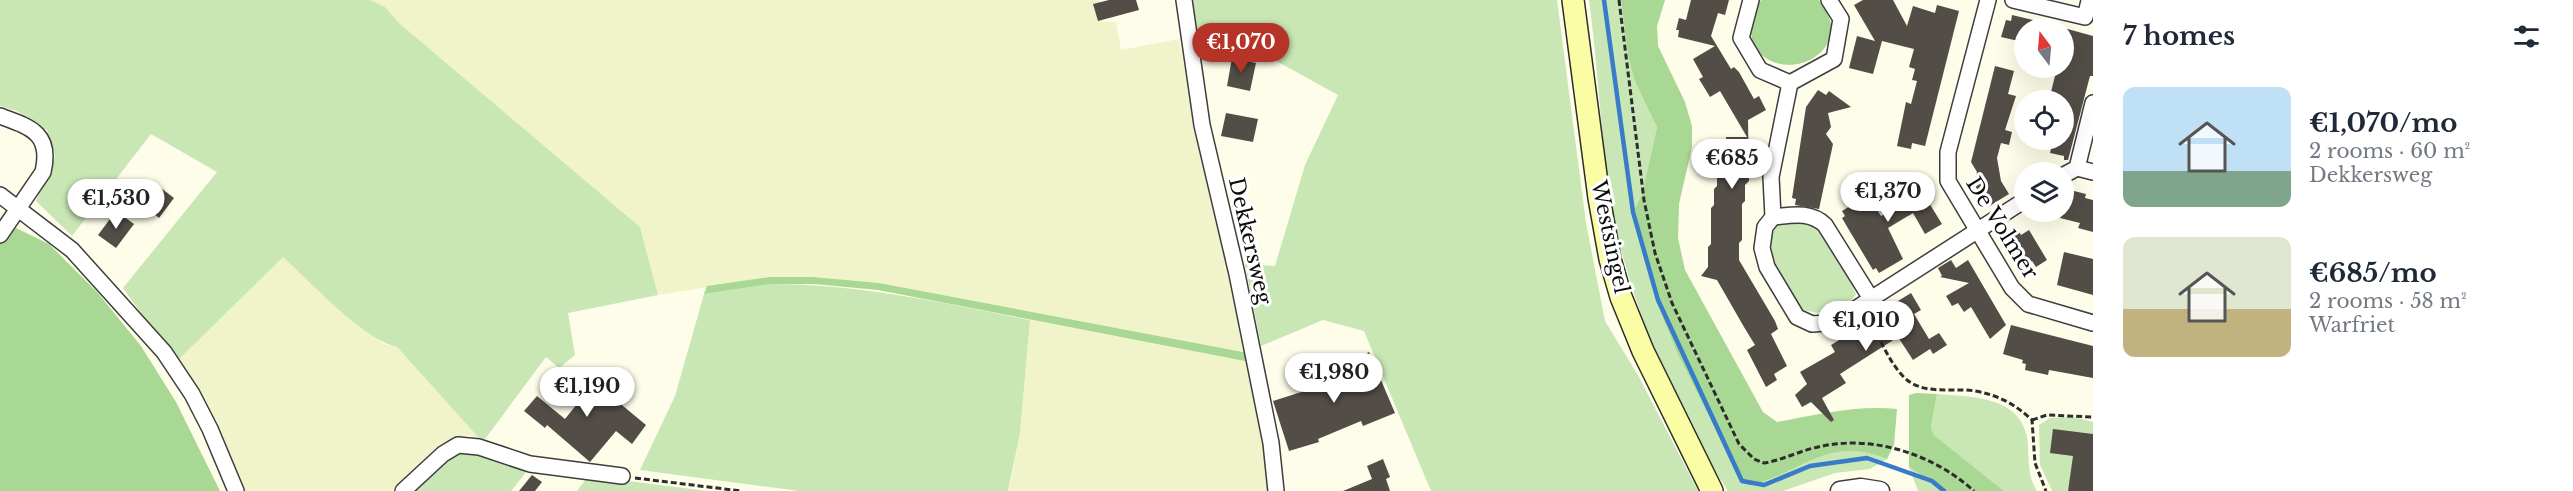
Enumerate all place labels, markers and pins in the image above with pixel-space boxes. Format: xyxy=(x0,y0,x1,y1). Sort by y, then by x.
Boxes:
pin: €1,070 xyxy=(1192,23,1290,74)
pin: €685 xyxy=(1696,139,1768,190)
pin: €1,370 xyxy=(1839,172,1937,223)
pin: €1,530 xyxy=(67,179,165,230)
pin: €1,010 xyxy=(1817,301,1915,352)
pin: €1,980 xyxy=(1285,353,1383,404)
pin: €1,190 xyxy=(538,367,636,418)

